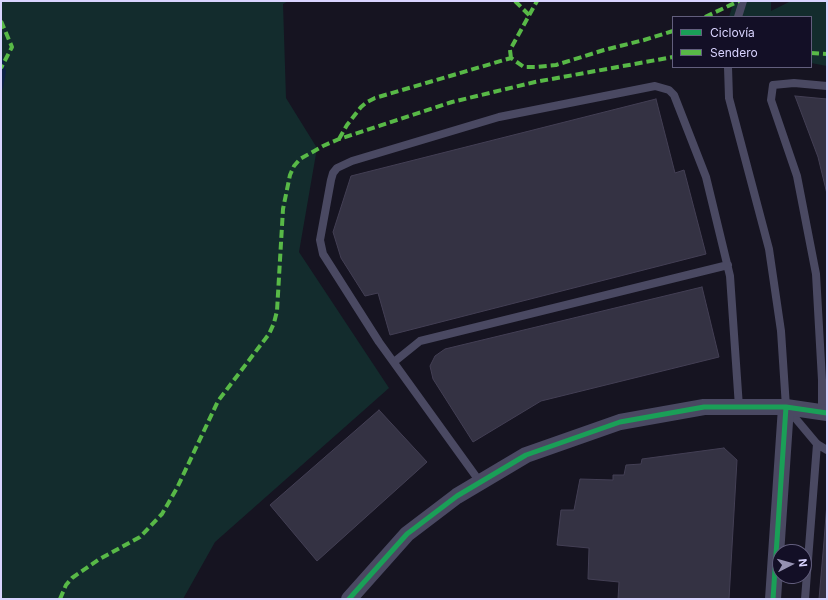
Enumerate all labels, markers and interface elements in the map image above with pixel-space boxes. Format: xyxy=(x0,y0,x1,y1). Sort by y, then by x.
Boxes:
legend xyxy=(672,16,812,68)
text: Ciclovía xyxy=(710,25,755,40)
text: Sendero xyxy=(710,45,758,60)
north arrow xyxy=(772,544,812,584)
text: N xyxy=(796,558,810,568)

